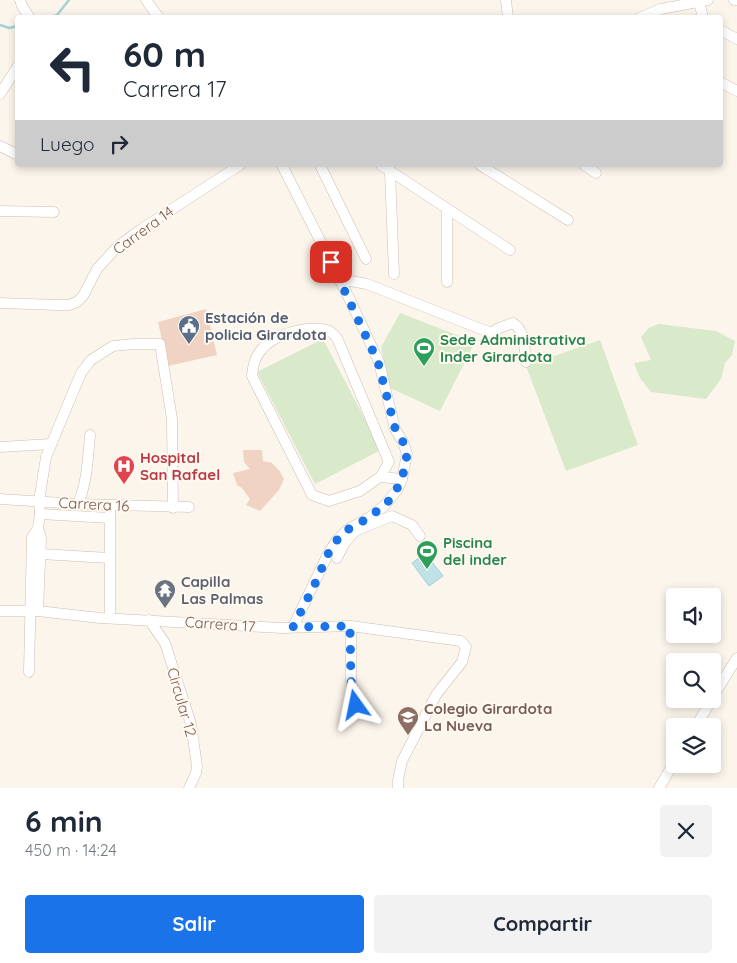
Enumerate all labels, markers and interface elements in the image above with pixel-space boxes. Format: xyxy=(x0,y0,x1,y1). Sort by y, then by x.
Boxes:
text: 60 m xyxy=(123,32,206,76)
icon: left xyxy=(40,35,105,100)
text: Carrera 17 xyxy=(123,75,227,103)
icon: right xyxy=(105,130,133,158)
text: Luego xyxy=(40,132,95,156)
street label: Carrera 14 xyxy=(109,202,177,258)
pin xyxy=(310,241,352,283)
icon: arrive xyxy=(317,248,345,276)
place label: Estación de policia Girardota xyxy=(205,308,327,344)
public building icon: Estación de policia Girardota xyxy=(177,314,201,345)
place label: Sede Administrativa Inder Girardota xyxy=(440,330,586,366)
sports icon: Sede Administrativa Inder Girardota xyxy=(412,336,436,367)
place label: Hospital San Rafael xyxy=(140,448,220,484)
hospital icon: Hospital San Rafael xyxy=(112,454,136,485)
street label: Carrera 16 xyxy=(58,493,130,515)
place label: Piscina del inder xyxy=(443,533,507,569)
sports icon: Piscina del inder xyxy=(415,539,439,570)
place label: Capilla Las Palmas xyxy=(181,572,263,608)
temple icon: Capilla Las Palmas xyxy=(153,578,177,609)
map controls xyxy=(666,588,721,773)
button: sound xyxy=(666,588,721,643)
street label: Carrera 17 xyxy=(184,612,256,636)
button: search xyxy=(666,653,721,708)
street label: Circular 12 xyxy=(163,665,201,739)
position arrow xyxy=(329,678,381,730)
place label: Colegio Girardota La Nueva xyxy=(424,699,552,735)
school or university icon: Colegio Girardota La Nueva xyxy=(396,705,420,736)
button: layers xyxy=(666,718,721,773)
text: 6 min xyxy=(25,802,103,840)
button: close xyxy=(660,805,712,857)
text: 450 m · 14:24 xyxy=(25,840,117,860)
button: Salir xyxy=(25,895,364,953)
button: Compartir xyxy=(374,895,712,953)

